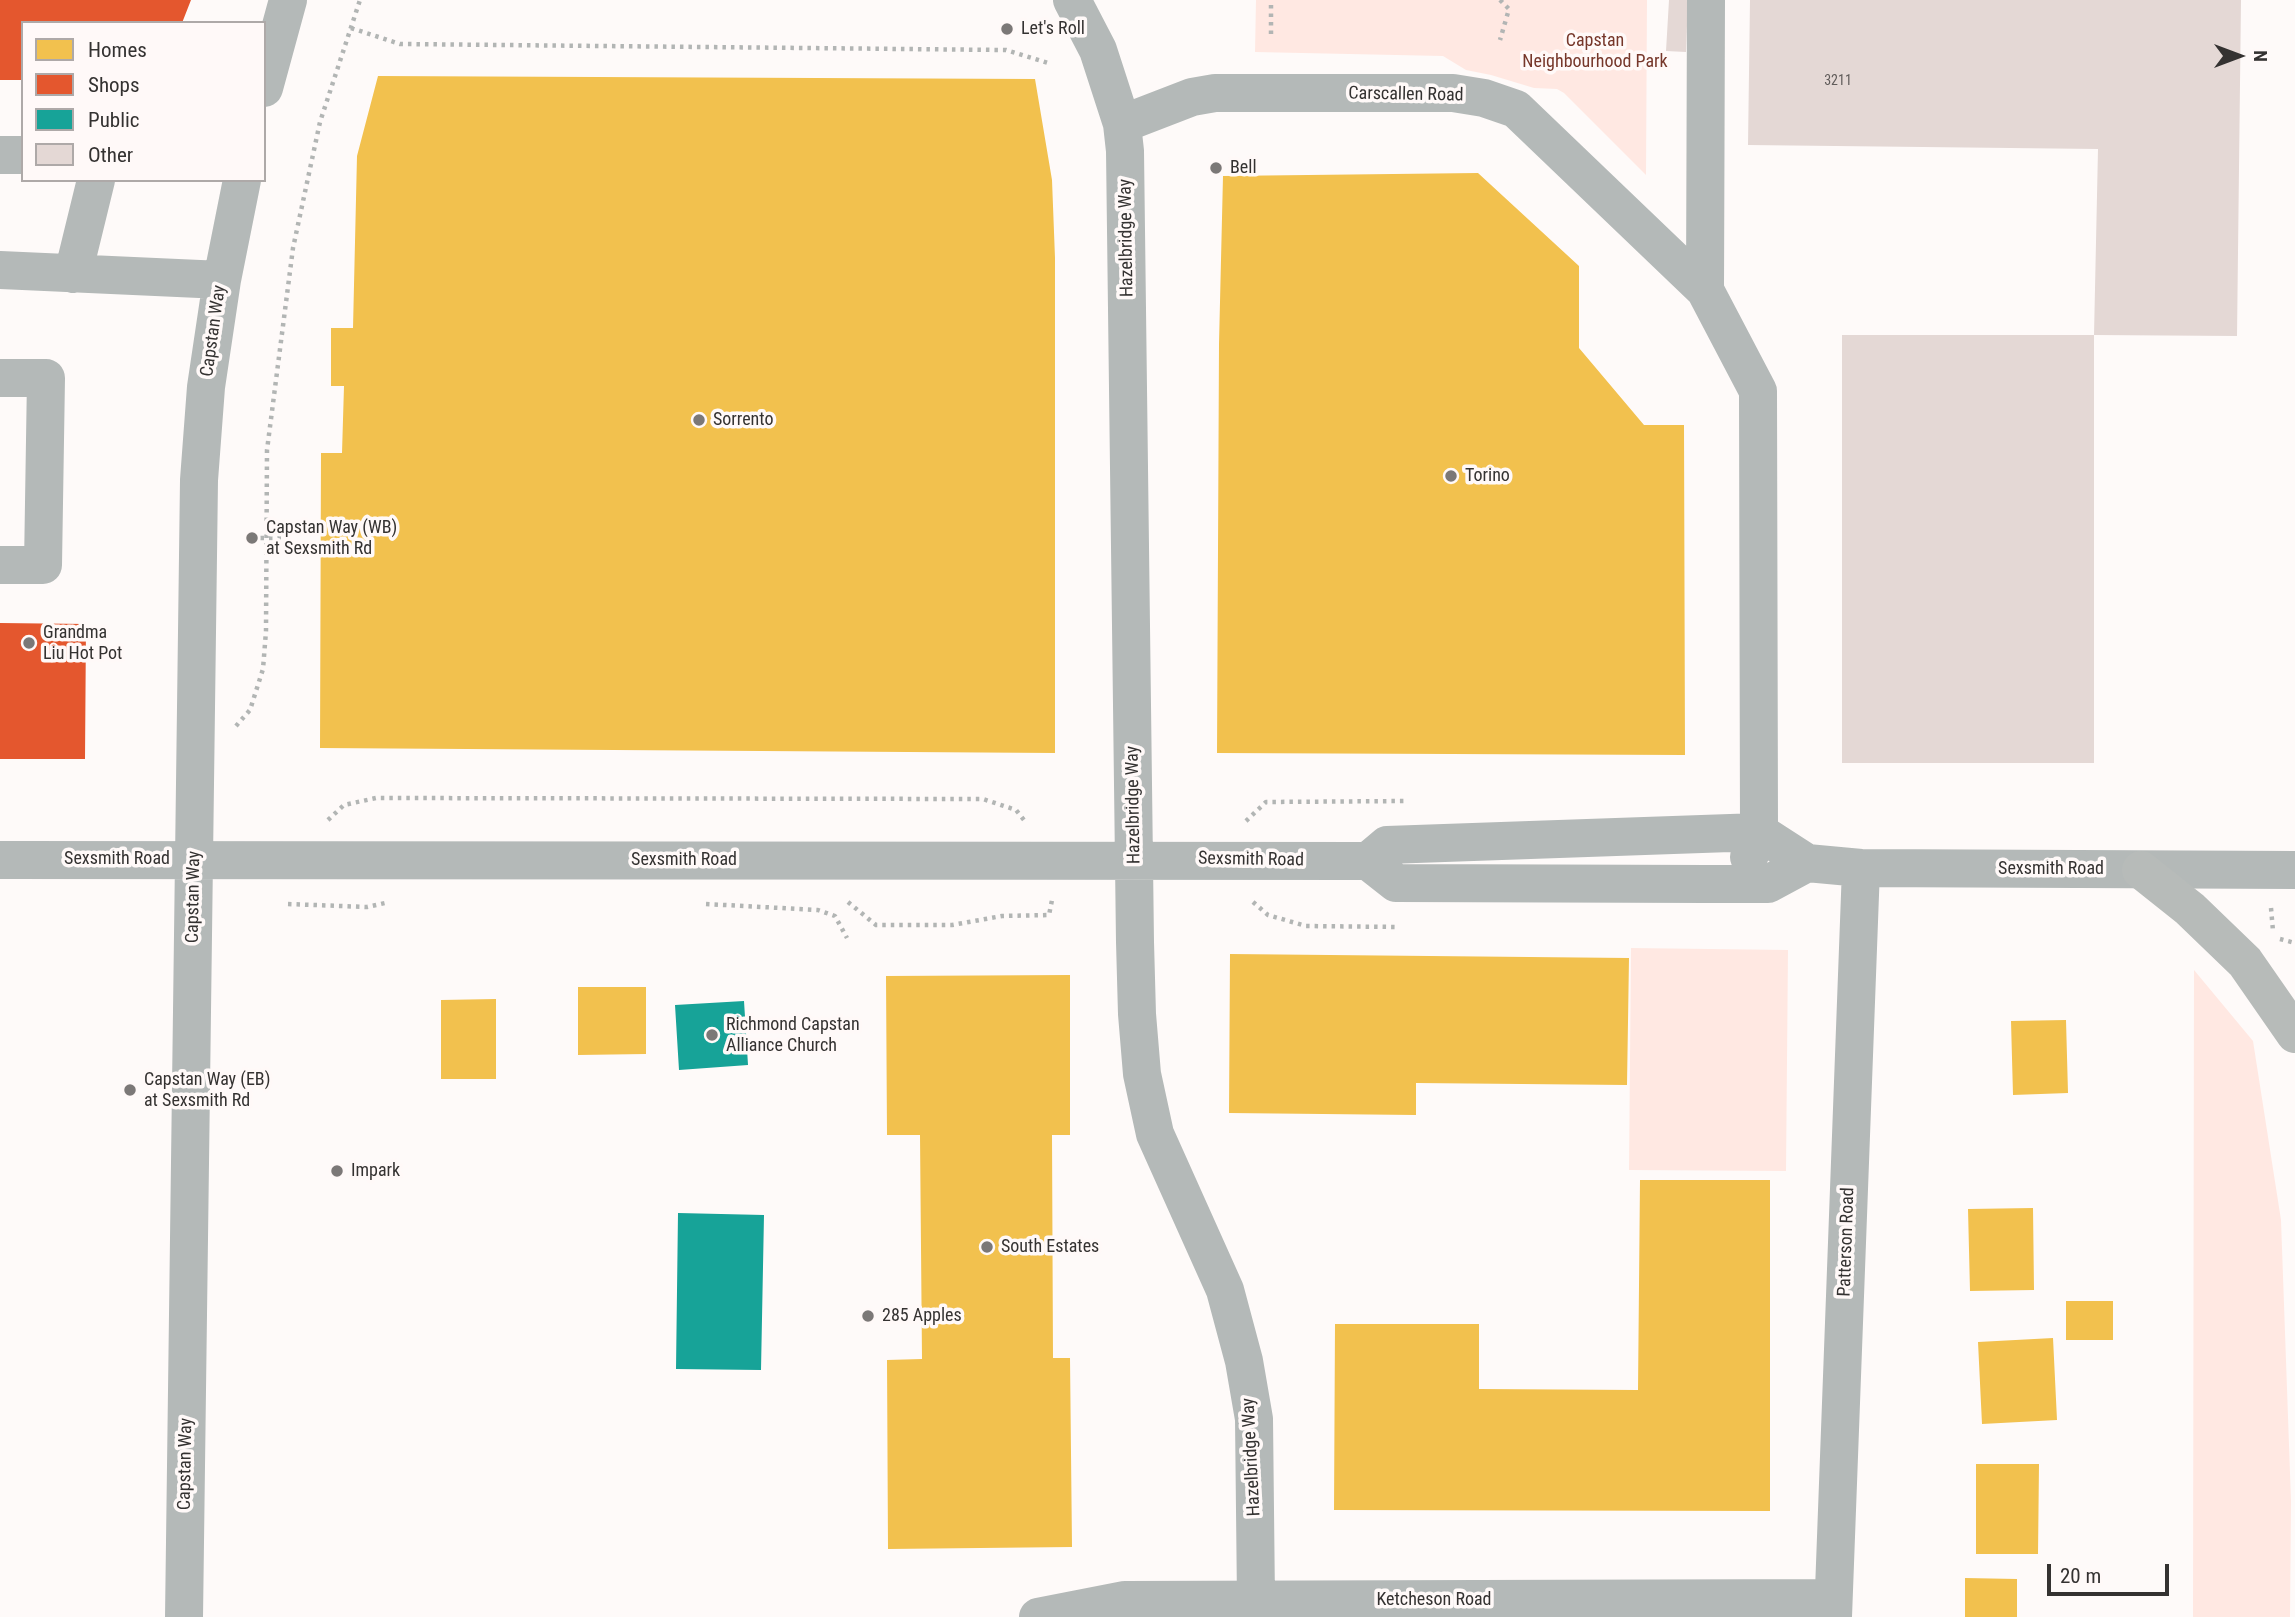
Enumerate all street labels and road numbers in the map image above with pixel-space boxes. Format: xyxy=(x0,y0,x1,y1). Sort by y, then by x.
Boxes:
street label: Carscallen Road xyxy=(1348,83,1464,107)
street label: Hazelbridge Way xyxy=(1115,179,1139,297)
street label: Capstan Way xyxy=(197,284,231,378)
street label: Hazelbridge Way xyxy=(1122,746,1146,864)
street label: Sexsmith Road xyxy=(64,848,170,870)
street label: Sexsmith Road xyxy=(1198,848,1304,872)
street label: Sexsmith Road xyxy=(631,849,737,871)
street label: Capstan Way xyxy=(182,851,206,943)
street label: Sexsmith Road xyxy=(1998,858,2104,880)
street label: Patterson Road xyxy=(1834,1187,1860,1297)
street label: Hazelbridge Way xyxy=(1238,1397,1266,1517)
street label: Capstan Way xyxy=(174,1418,198,1510)
street label: Ketcheson Road xyxy=(1376,1589,1492,1611)

